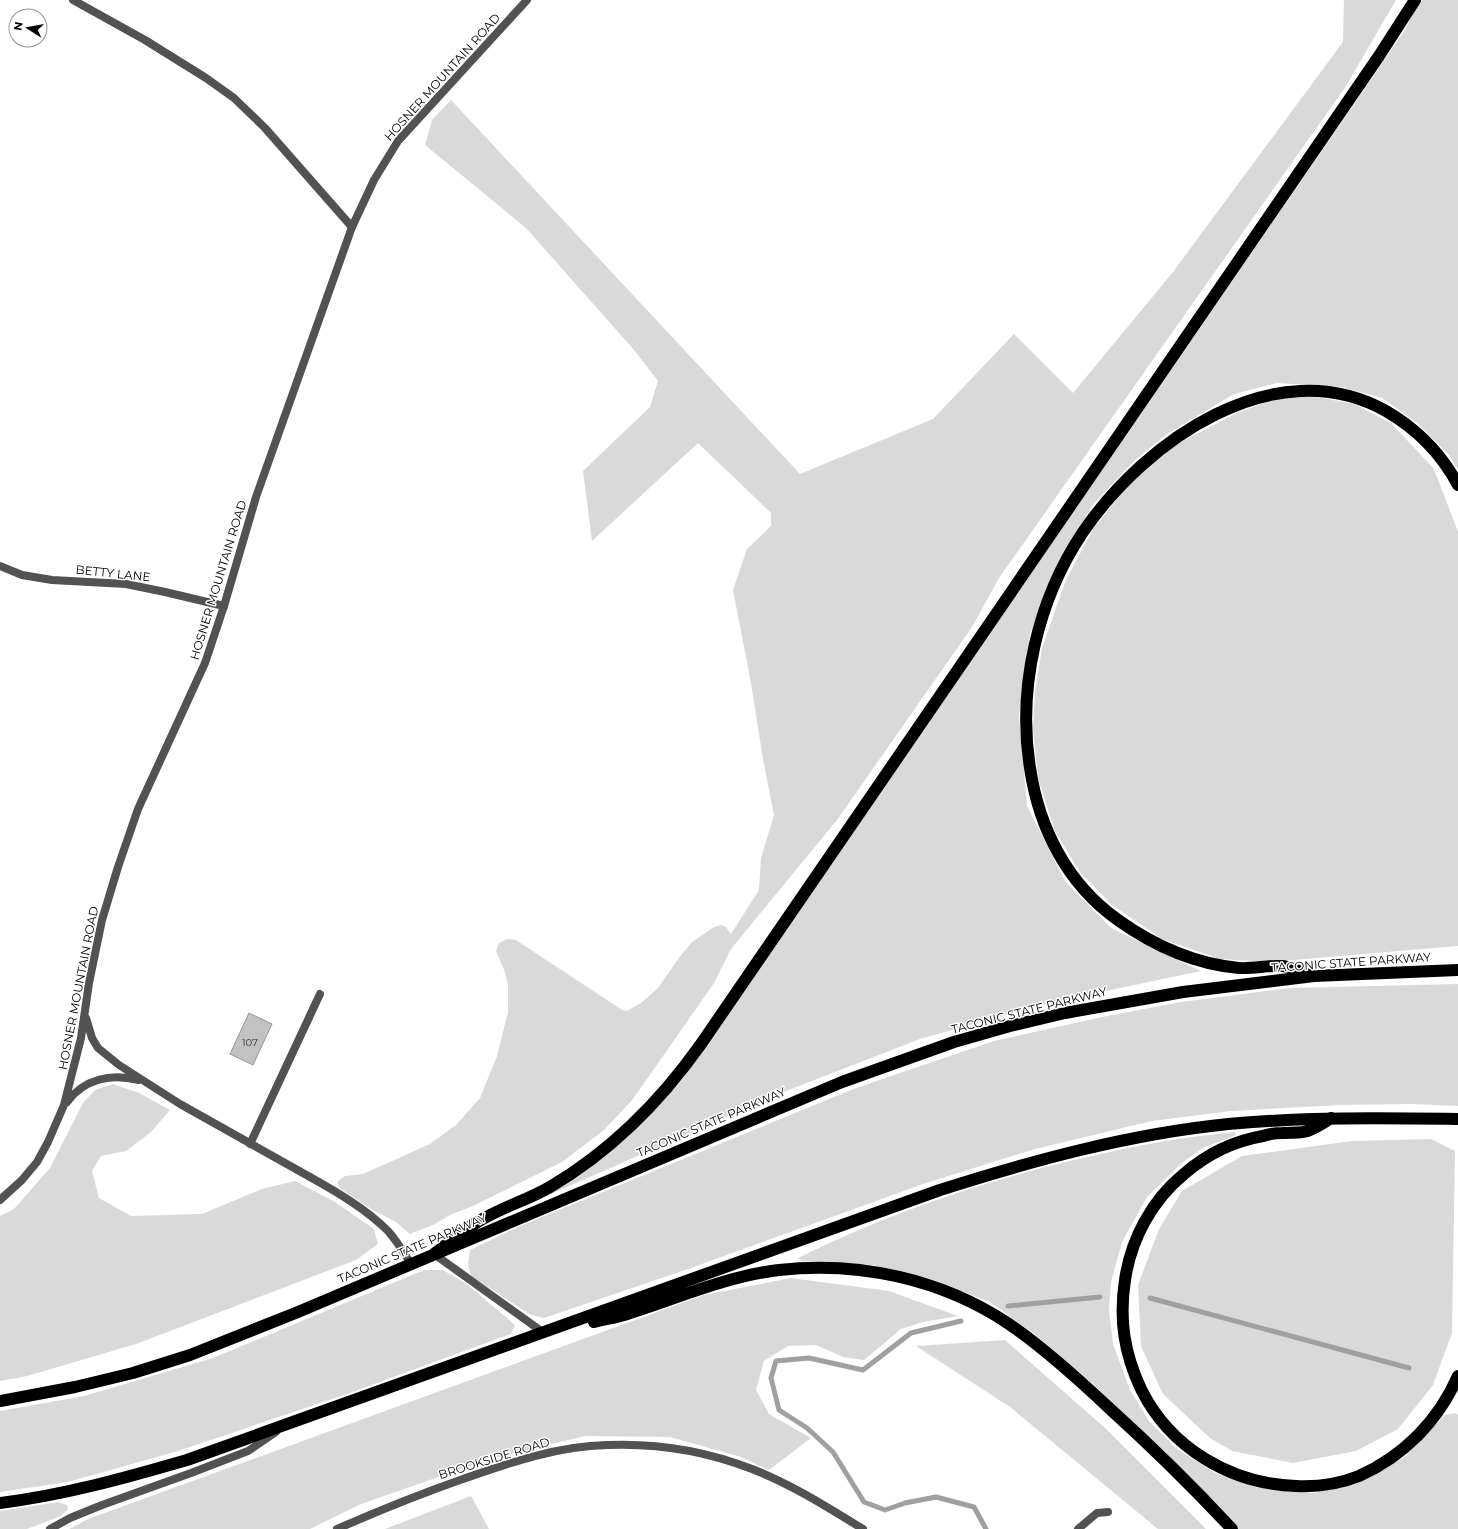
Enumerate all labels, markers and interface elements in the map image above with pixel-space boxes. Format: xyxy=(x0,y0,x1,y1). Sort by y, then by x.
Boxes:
north arrow xyxy=(8,8,48,48)
street label: HOSNER MOUNTAIN ROAD xyxy=(381,10,503,144)
text: N xyxy=(10,20,26,32)
street label: HOSNER MOUNTAIN ROAD xyxy=(187,498,250,662)
street label: BETTY LANE xyxy=(75,562,151,584)
street label: HOSNER MOUNTAIN ROAD xyxy=(55,905,101,1071)
street label: TACONIC STATE PARKWAY xyxy=(1271,949,1432,975)
street label: TACONIC STATE PARKWAY xyxy=(950,983,1109,1037)
house number: 107 xyxy=(242,1036,258,1049)
street label: TACONIC STATE PARKWAY xyxy=(634,1084,788,1160)
street label: TACONIC STATE PARKWAY xyxy=(335,1210,489,1286)
street label: BROOKSIDE ROAD xyxy=(437,1434,551,1482)

